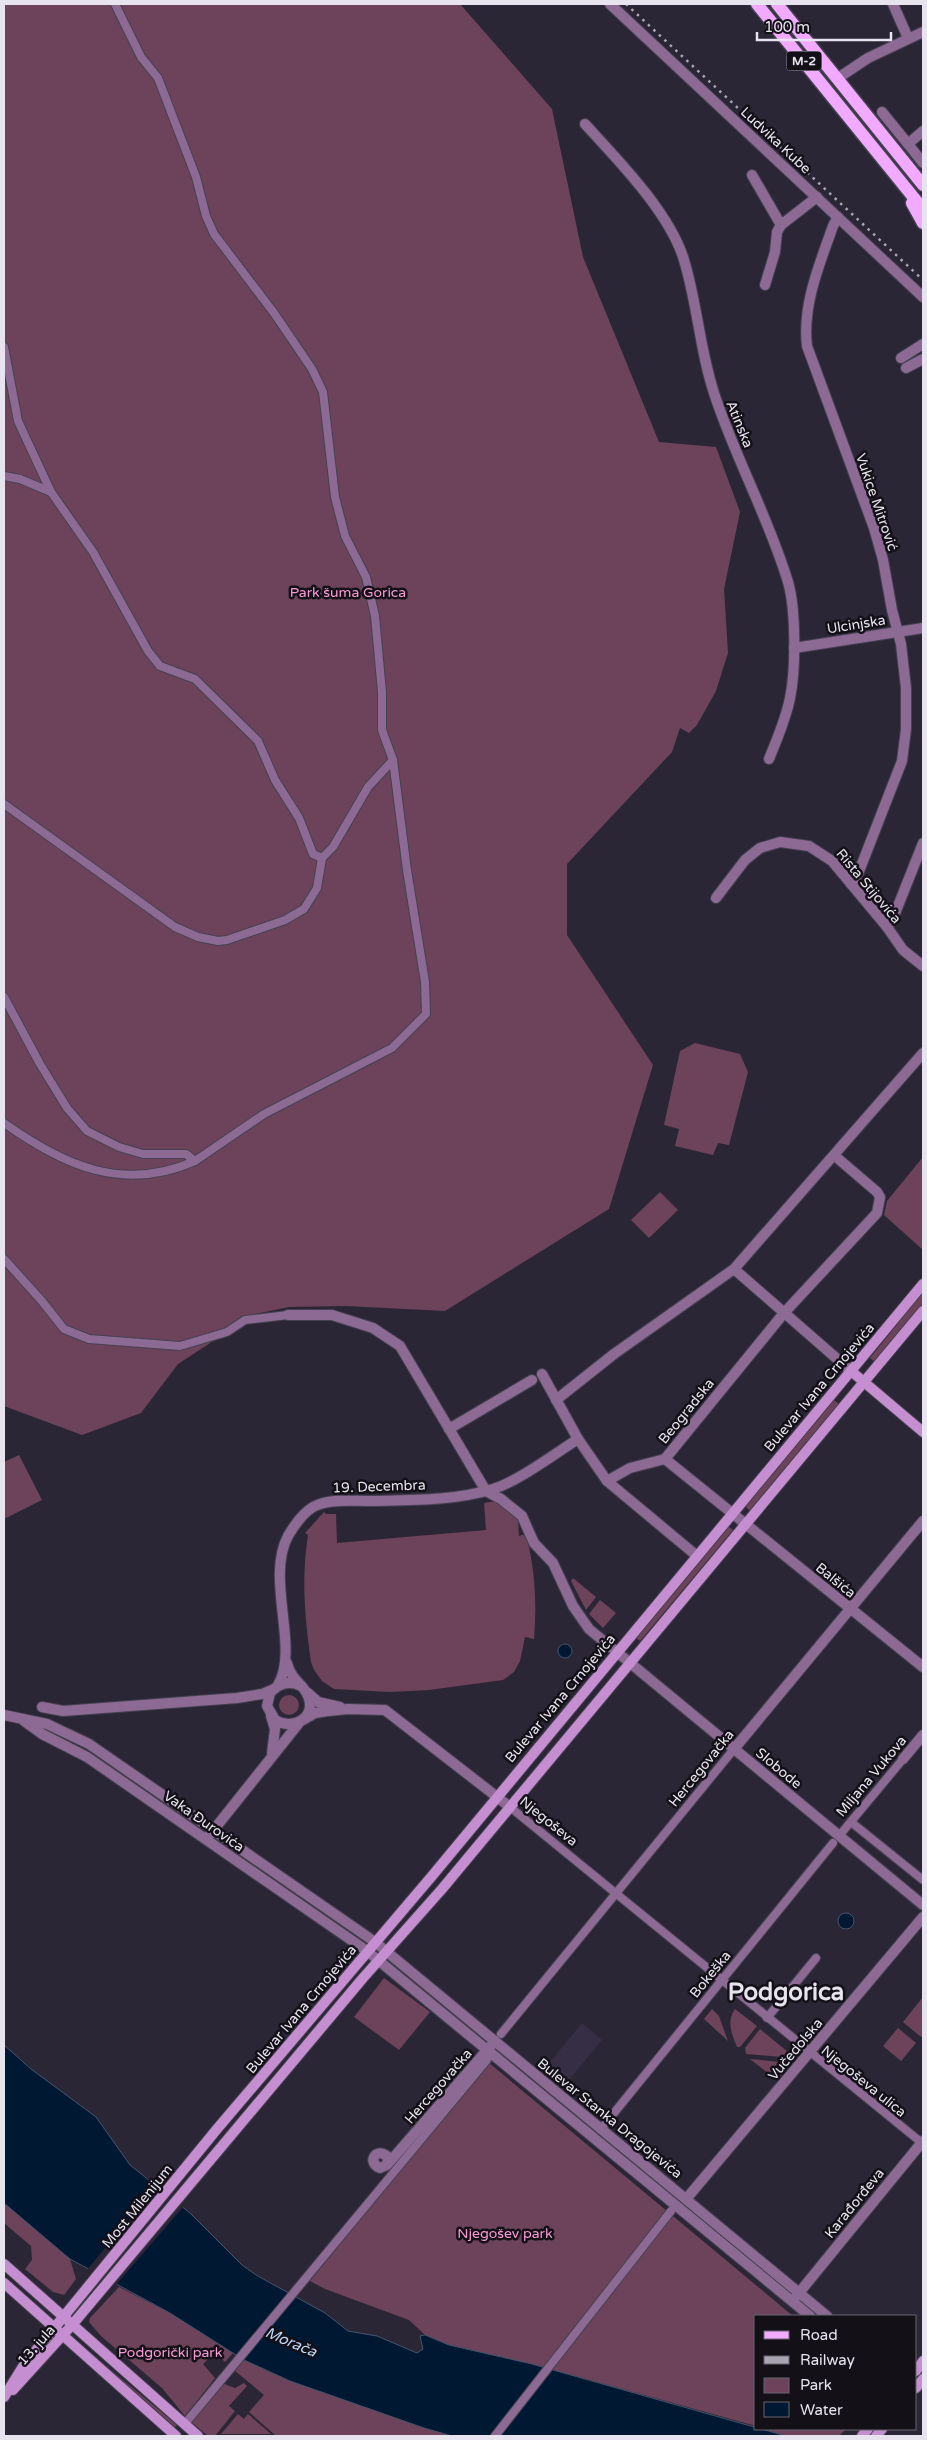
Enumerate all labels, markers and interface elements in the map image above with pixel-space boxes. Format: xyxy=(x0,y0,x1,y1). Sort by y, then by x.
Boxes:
scale bar xyxy=(757,10,891,42)
text: 100 m xyxy=(764,18,810,36)
road number: M-2 xyxy=(786,51,822,70)
street label: Ludvika Kube xyxy=(737,103,814,177)
street label: Atinska xyxy=(722,398,757,450)
street label: Vukice Mitrović xyxy=(852,451,901,553)
park label: Park šuma Gorica xyxy=(290,584,406,601)
street label: Ulcinjska xyxy=(826,611,887,638)
street label: Rista Stijovića xyxy=(832,845,905,927)
street label: Bulevar Ivana Crnojevića xyxy=(761,1320,878,1455)
street label: Beogradska xyxy=(655,1375,718,1447)
street label: 19. Decembra xyxy=(332,1476,426,1497)
street label: Balšića xyxy=(812,1559,859,1602)
street label: Bulevar Ivana Crnojevića xyxy=(502,1631,619,1766)
street label: Hercegovačka xyxy=(665,1726,738,1810)
street label: Miljana Vukova xyxy=(833,1732,910,1820)
street label: Slobode xyxy=(752,1744,805,1792)
street label: Vaka Đurovića xyxy=(160,1787,247,1856)
street label: Njegoševa xyxy=(516,1793,581,1850)
street label: Bulevar Ivana Crnojevića xyxy=(243,1942,360,2077)
street label: Bokeška xyxy=(686,1947,735,2001)
district label: Podgorica xyxy=(728,1978,844,2007)
street label: Vučedolska xyxy=(764,2015,826,2084)
street label: Njegoševa ulica xyxy=(818,2042,910,2121)
street label: Hercegovačka xyxy=(401,2045,476,2127)
street label: Bulevar Stanka Dragojevića xyxy=(534,2055,685,2182)
street label: Most Milenijum xyxy=(98,2161,176,2252)
street label: Karađorđeva xyxy=(821,2165,888,2242)
park label: Njegošev park xyxy=(457,2225,553,2242)
legend xyxy=(754,2315,917,2430)
street label: 13. jula xyxy=(14,2322,59,2369)
water label: Morača xyxy=(263,2323,320,2361)
text: Road xyxy=(800,2326,838,2344)
park label: Podgorički park xyxy=(118,2344,223,2361)
text: Railway xyxy=(800,2351,855,2369)
text: Park xyxy=(800,2376,832,2394)
text: Water xyxy=(800,2401,843,2419)

